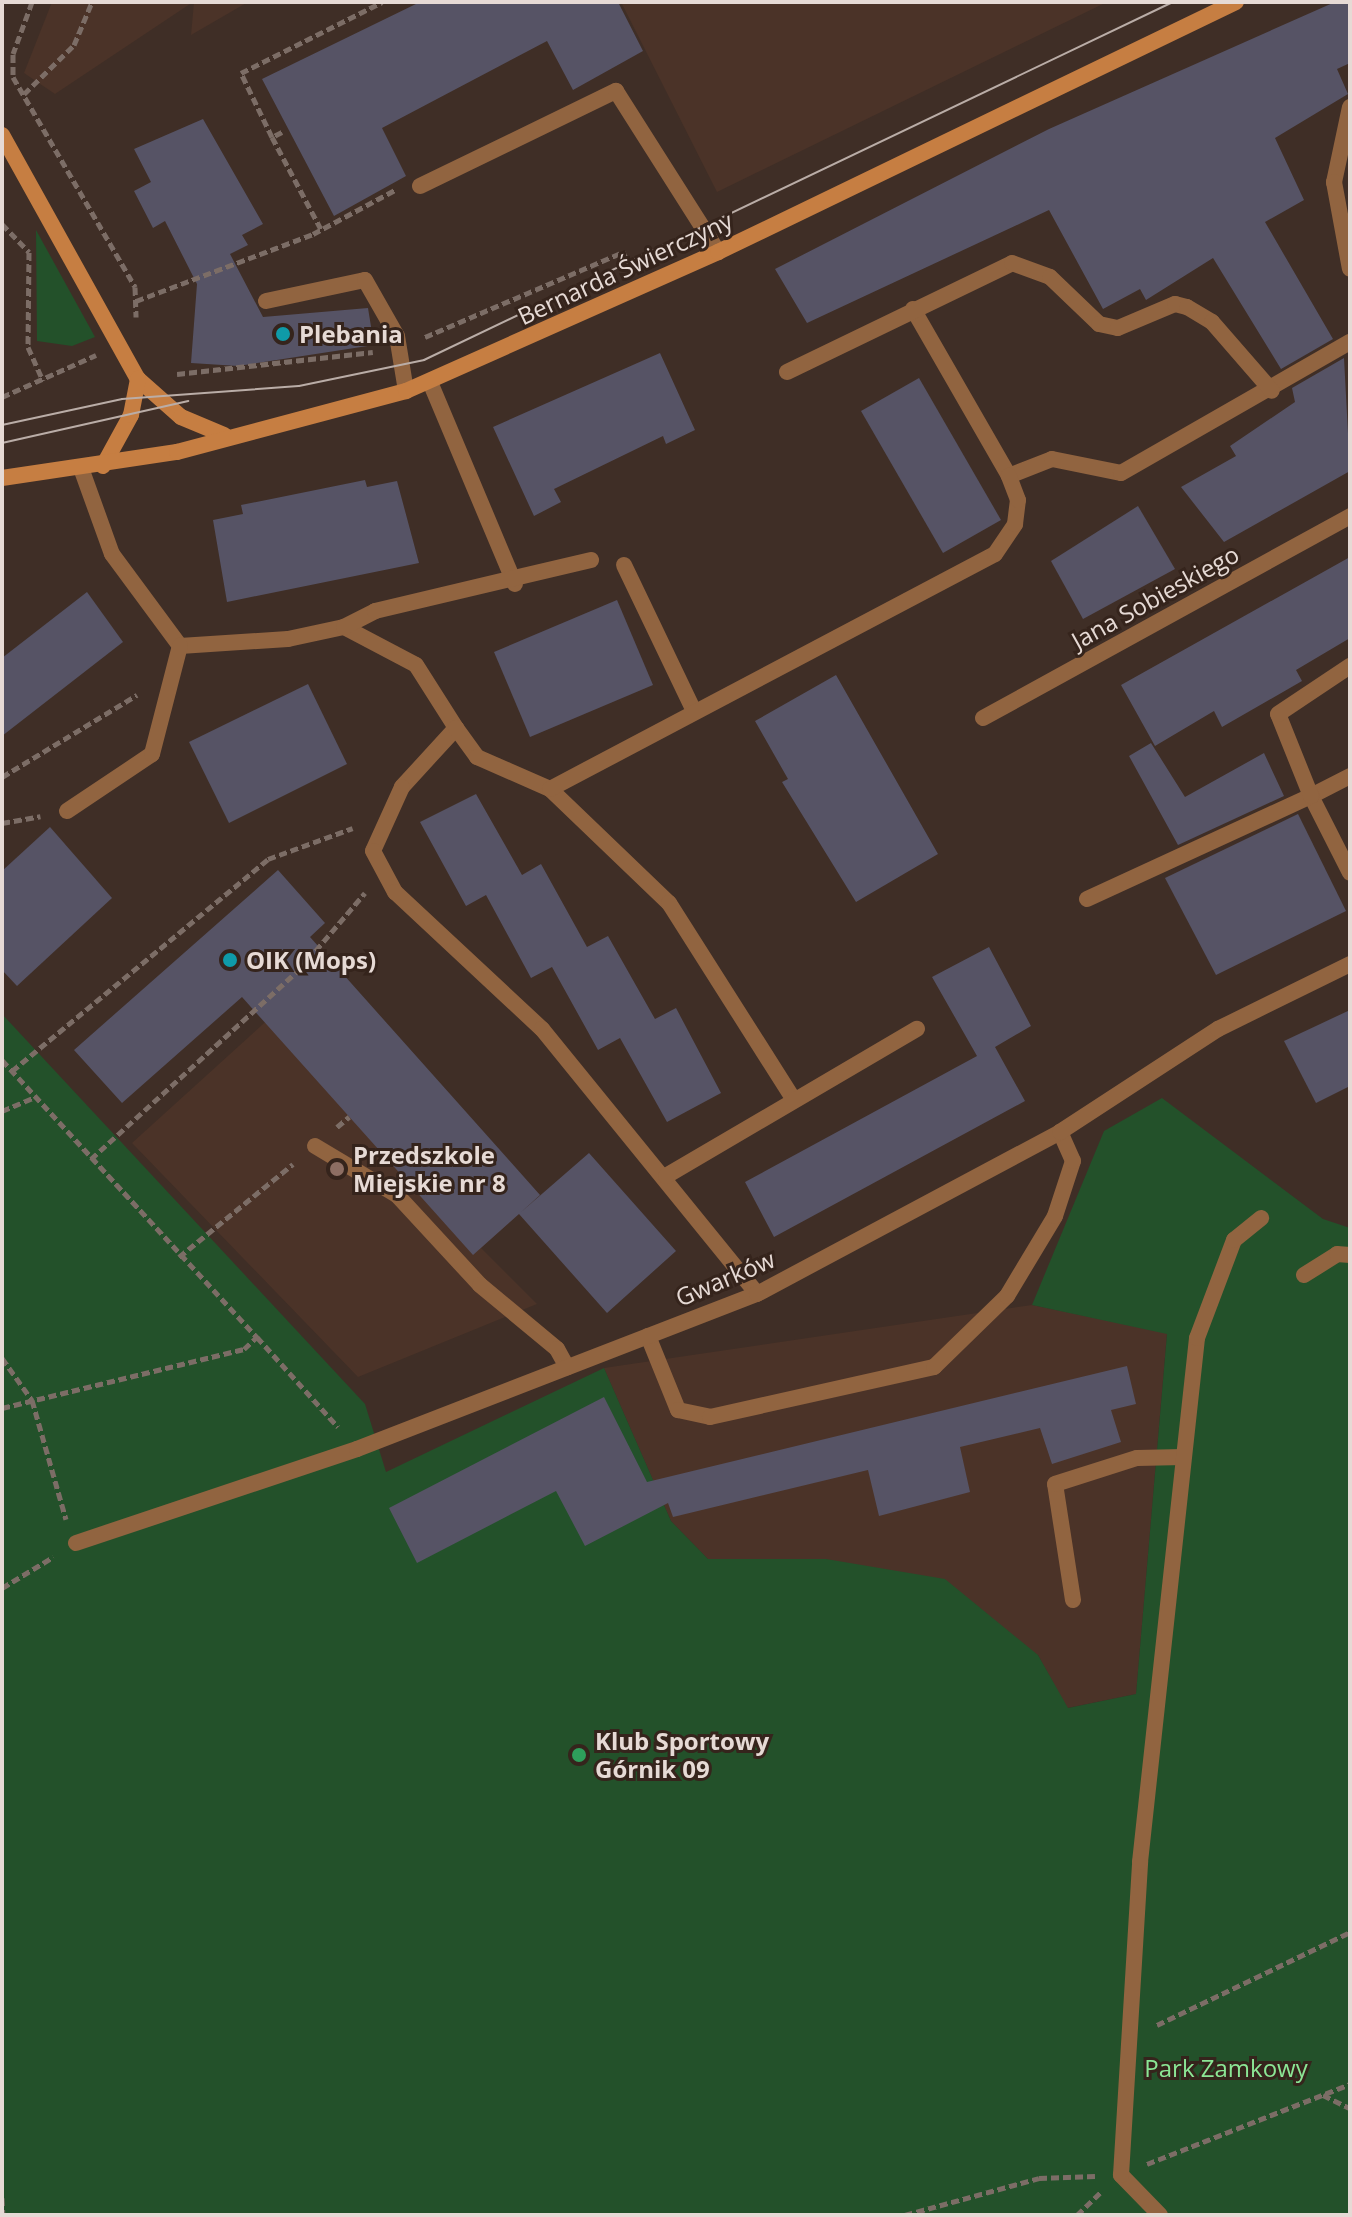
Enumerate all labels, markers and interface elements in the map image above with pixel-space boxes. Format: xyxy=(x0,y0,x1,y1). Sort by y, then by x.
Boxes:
street label: Bernarda Świerczyny xyxy=(513,206,737,330)
place label: Plebania xyxy=(299,320,403,348)
marker: Plebania xyxy=(274,325,292,343)
street label: Jana Sobieskiego xyxy=(1066,539,1244,655)
place label: OIK (Mops) xyxy=(246,946,376,974)
marker: OIK (Mops) xyxy=(221,951,239,969)
place label: Przedszkole Miejskie nr 8 xyxy=(353,1141,506,1197)
marker: Przedszkole Miejskie nr 8 xyxy=(328,1160,346,1178)
street label: Gwarków xyxy=(671,1244,779,1312)
place label: Klub Sportowy Górnik 09 xyxy=(595,1727,769,1783)
marker: Klub Sportowy Górnik 09 xyxy=(570,1746,588,1764)
park label: Park Zamkowy xyxy=(1144,2054,1308,2082)

